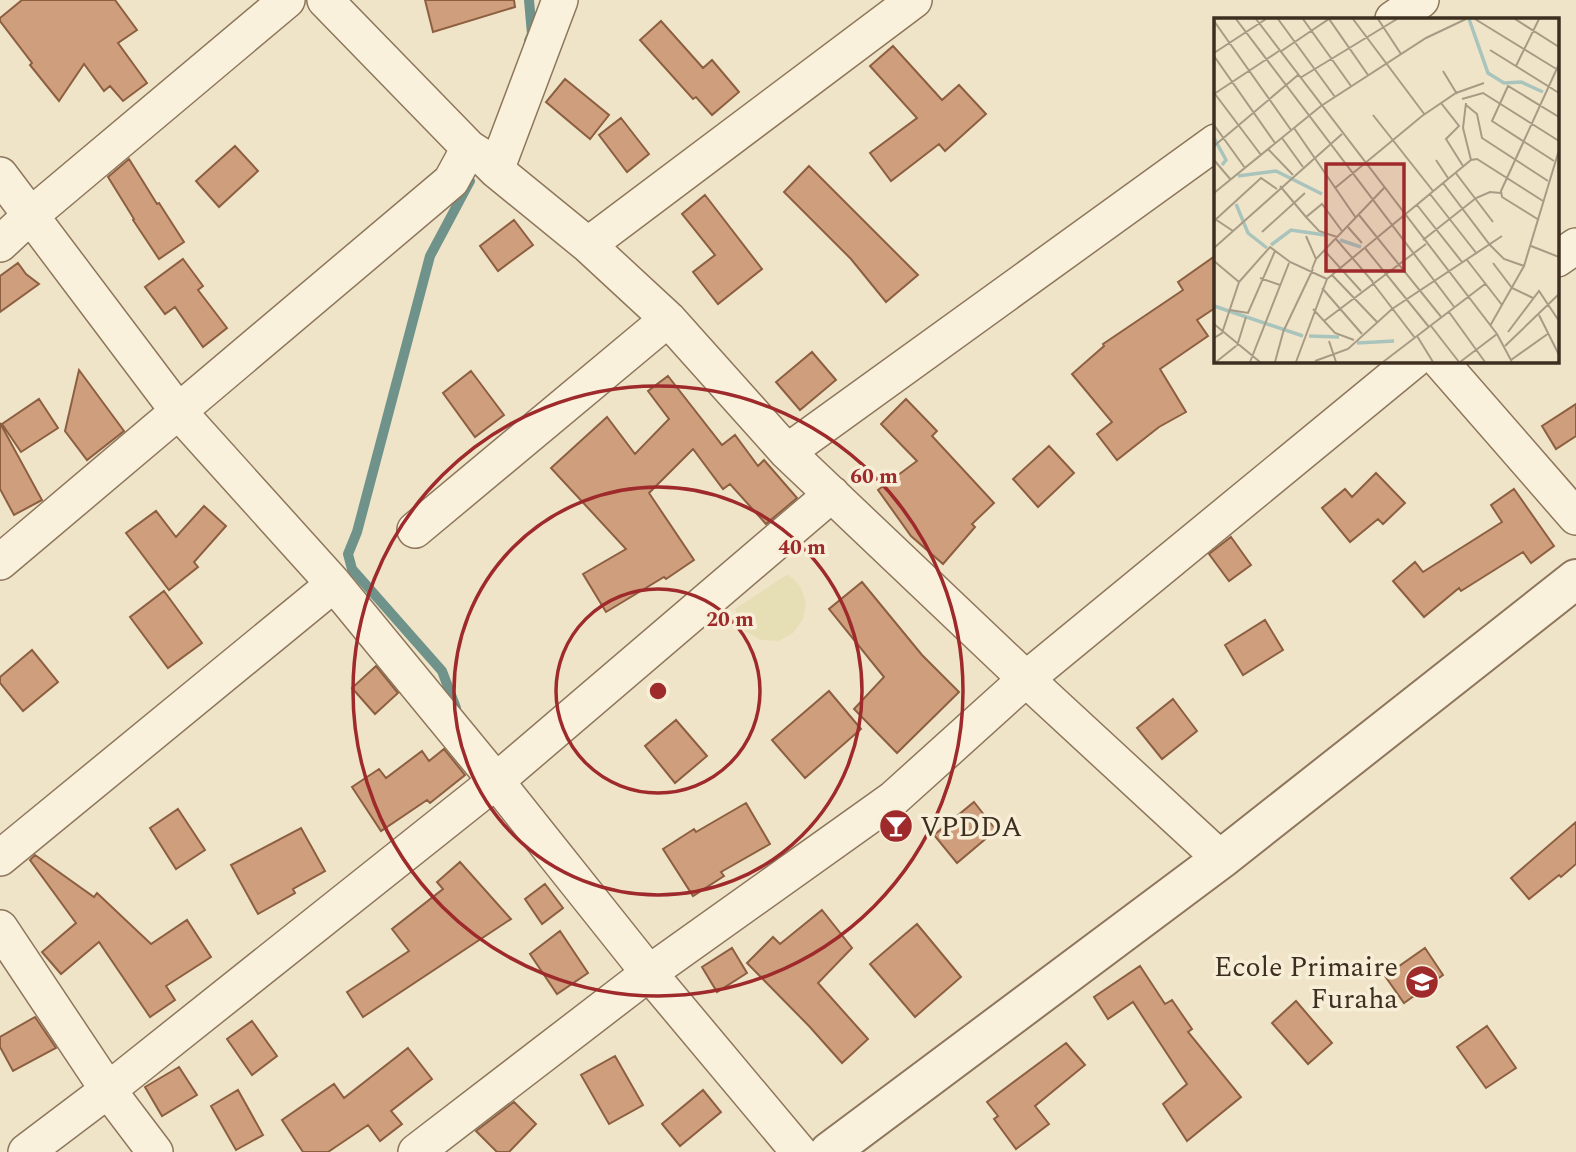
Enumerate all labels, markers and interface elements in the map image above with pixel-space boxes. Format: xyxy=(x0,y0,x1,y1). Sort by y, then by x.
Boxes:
inset map xyxy=(1214,18,1558,362)
text: 60 m xyxy=(850,461,898,493)
text: 40 m xyxy=(778,532,826,564)
text: 20 m xyxy=(706,604,754,636)
centre of rings xyxy=(646,679,670,703)
place label: VPDDA xyxy=(920,806,1022,849)
bar icon: VPDDA xyxy=(877,807,915,845)
place label: Ecole Primaire Furaha xyxy=(1214,946,1398,1021)
school or university icon: Ecole Primaire Furaha xyxy=(1403,963,1441,1001)

